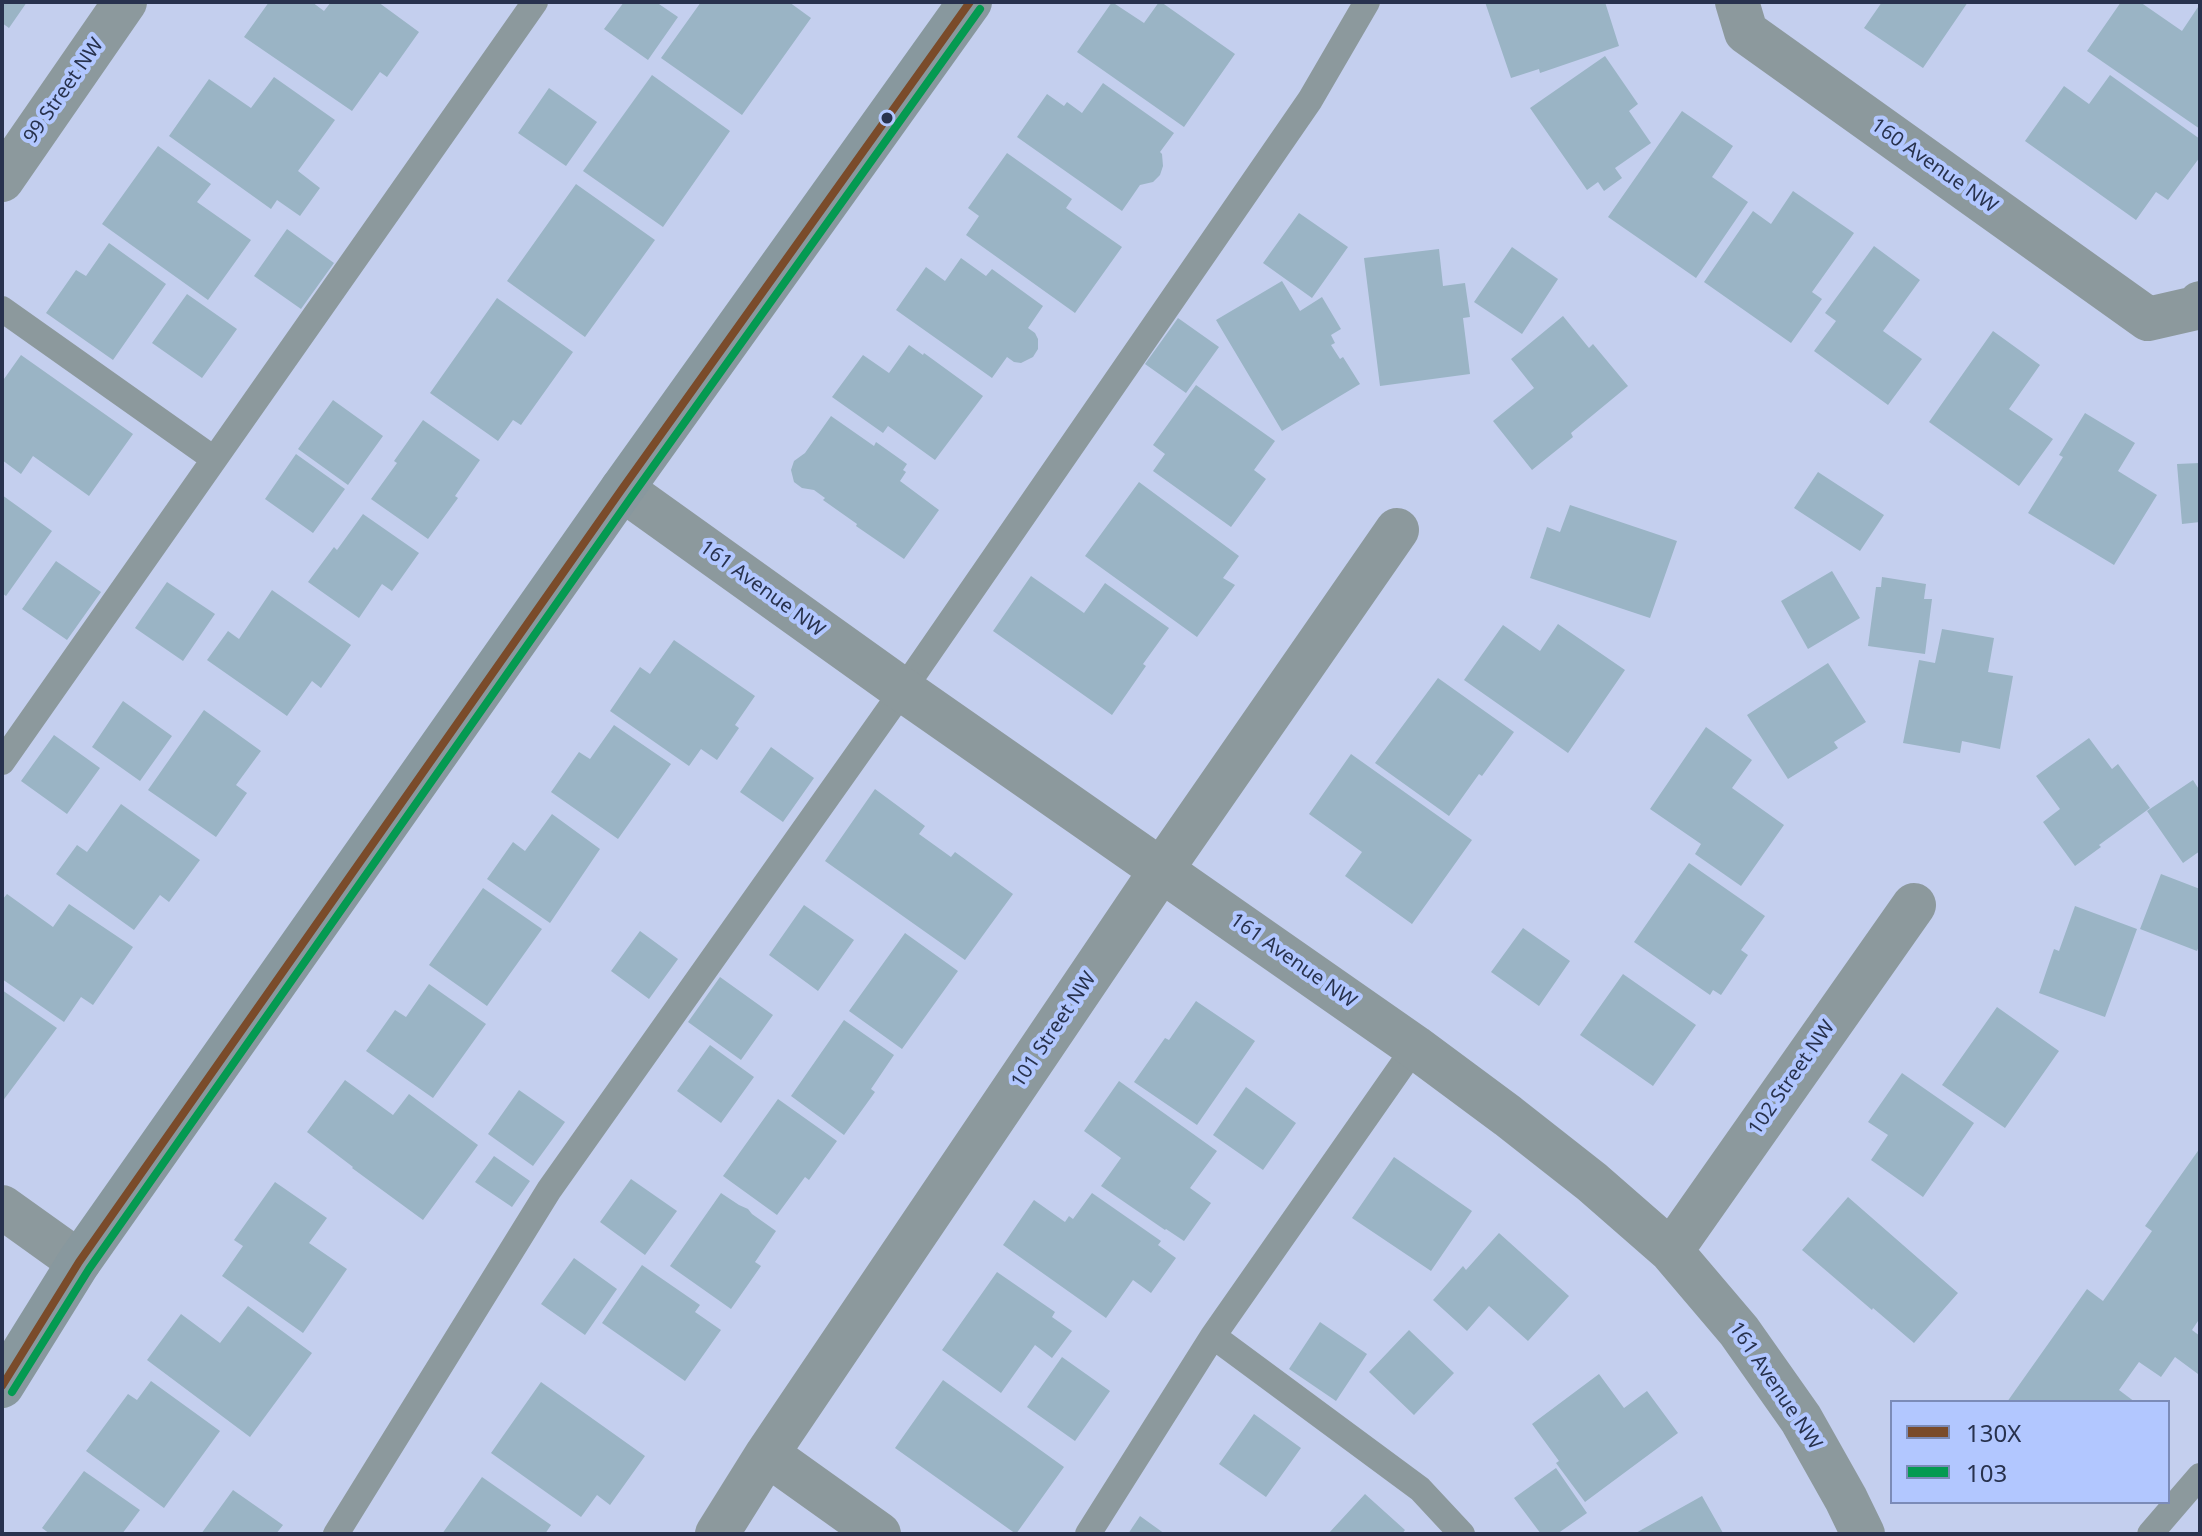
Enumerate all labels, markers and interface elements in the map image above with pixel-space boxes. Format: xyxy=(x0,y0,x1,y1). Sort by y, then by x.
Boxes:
street label: 99 Street NW xyxy=(19,34,109,148)
unlabelled marker xyxy=(879,110,895,126)
street label: 160 Avenue NW xyxy=(1866,114,2002,218)
street label: 161 Avenue NW xyxy=(695,536,829,642)
street label: 161 Avenue NW xyxy=(1225,909,1361,1013)
street label: 101 Street NW xyxy=(1006,968,1102,1092)
street label: 102 Street NW xyxy=(1744,1016,1840,1140)
street label: 161 Avenue NW xyxy=(1723,1318,1827,1454)
legend xyxy=(1890,1400,2170,1504)
text: 130X xyxy=(1966,1416,2021,1449)
text: 103 xyxy=(1966,1456,2007,1489)

